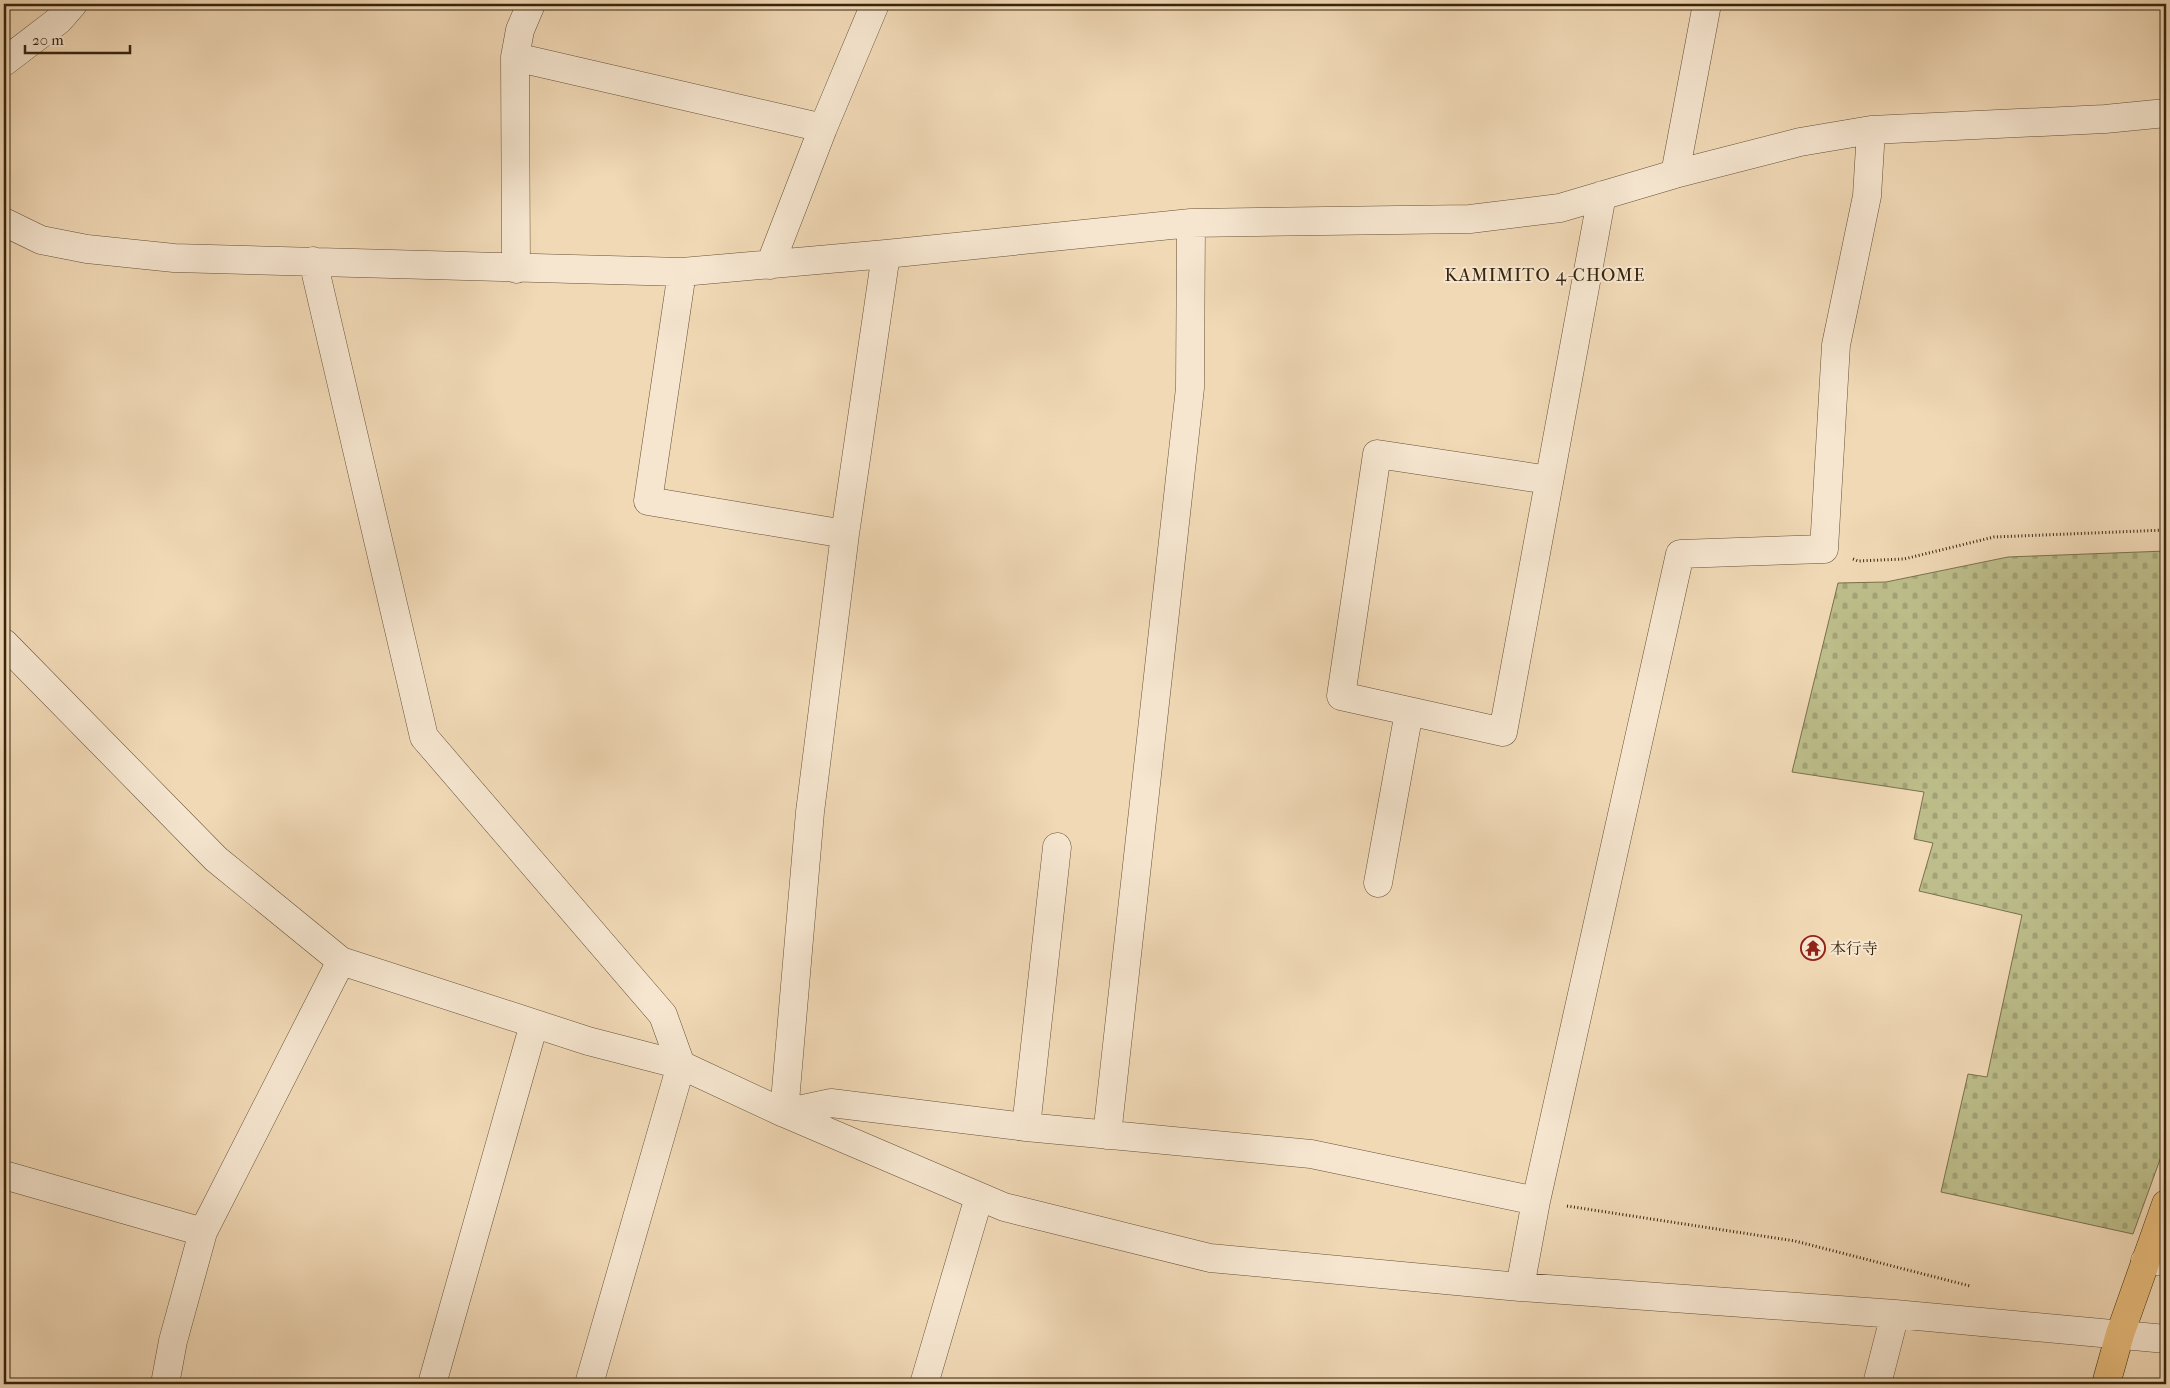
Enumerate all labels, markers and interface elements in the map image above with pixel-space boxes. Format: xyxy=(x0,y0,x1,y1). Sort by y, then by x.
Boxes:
scale bar xyxy=(25,22,130,54)
text: 20 m xyxy=(32,31,64,49)
district label: KAMIMITO 4-CHOME xyxy=(1445,265,1645,286)
temple icon: 本行寺 xyxy=(1800,935,1826,961)
place label: 本行寺 xyxy=(1830,939,1878,958)

